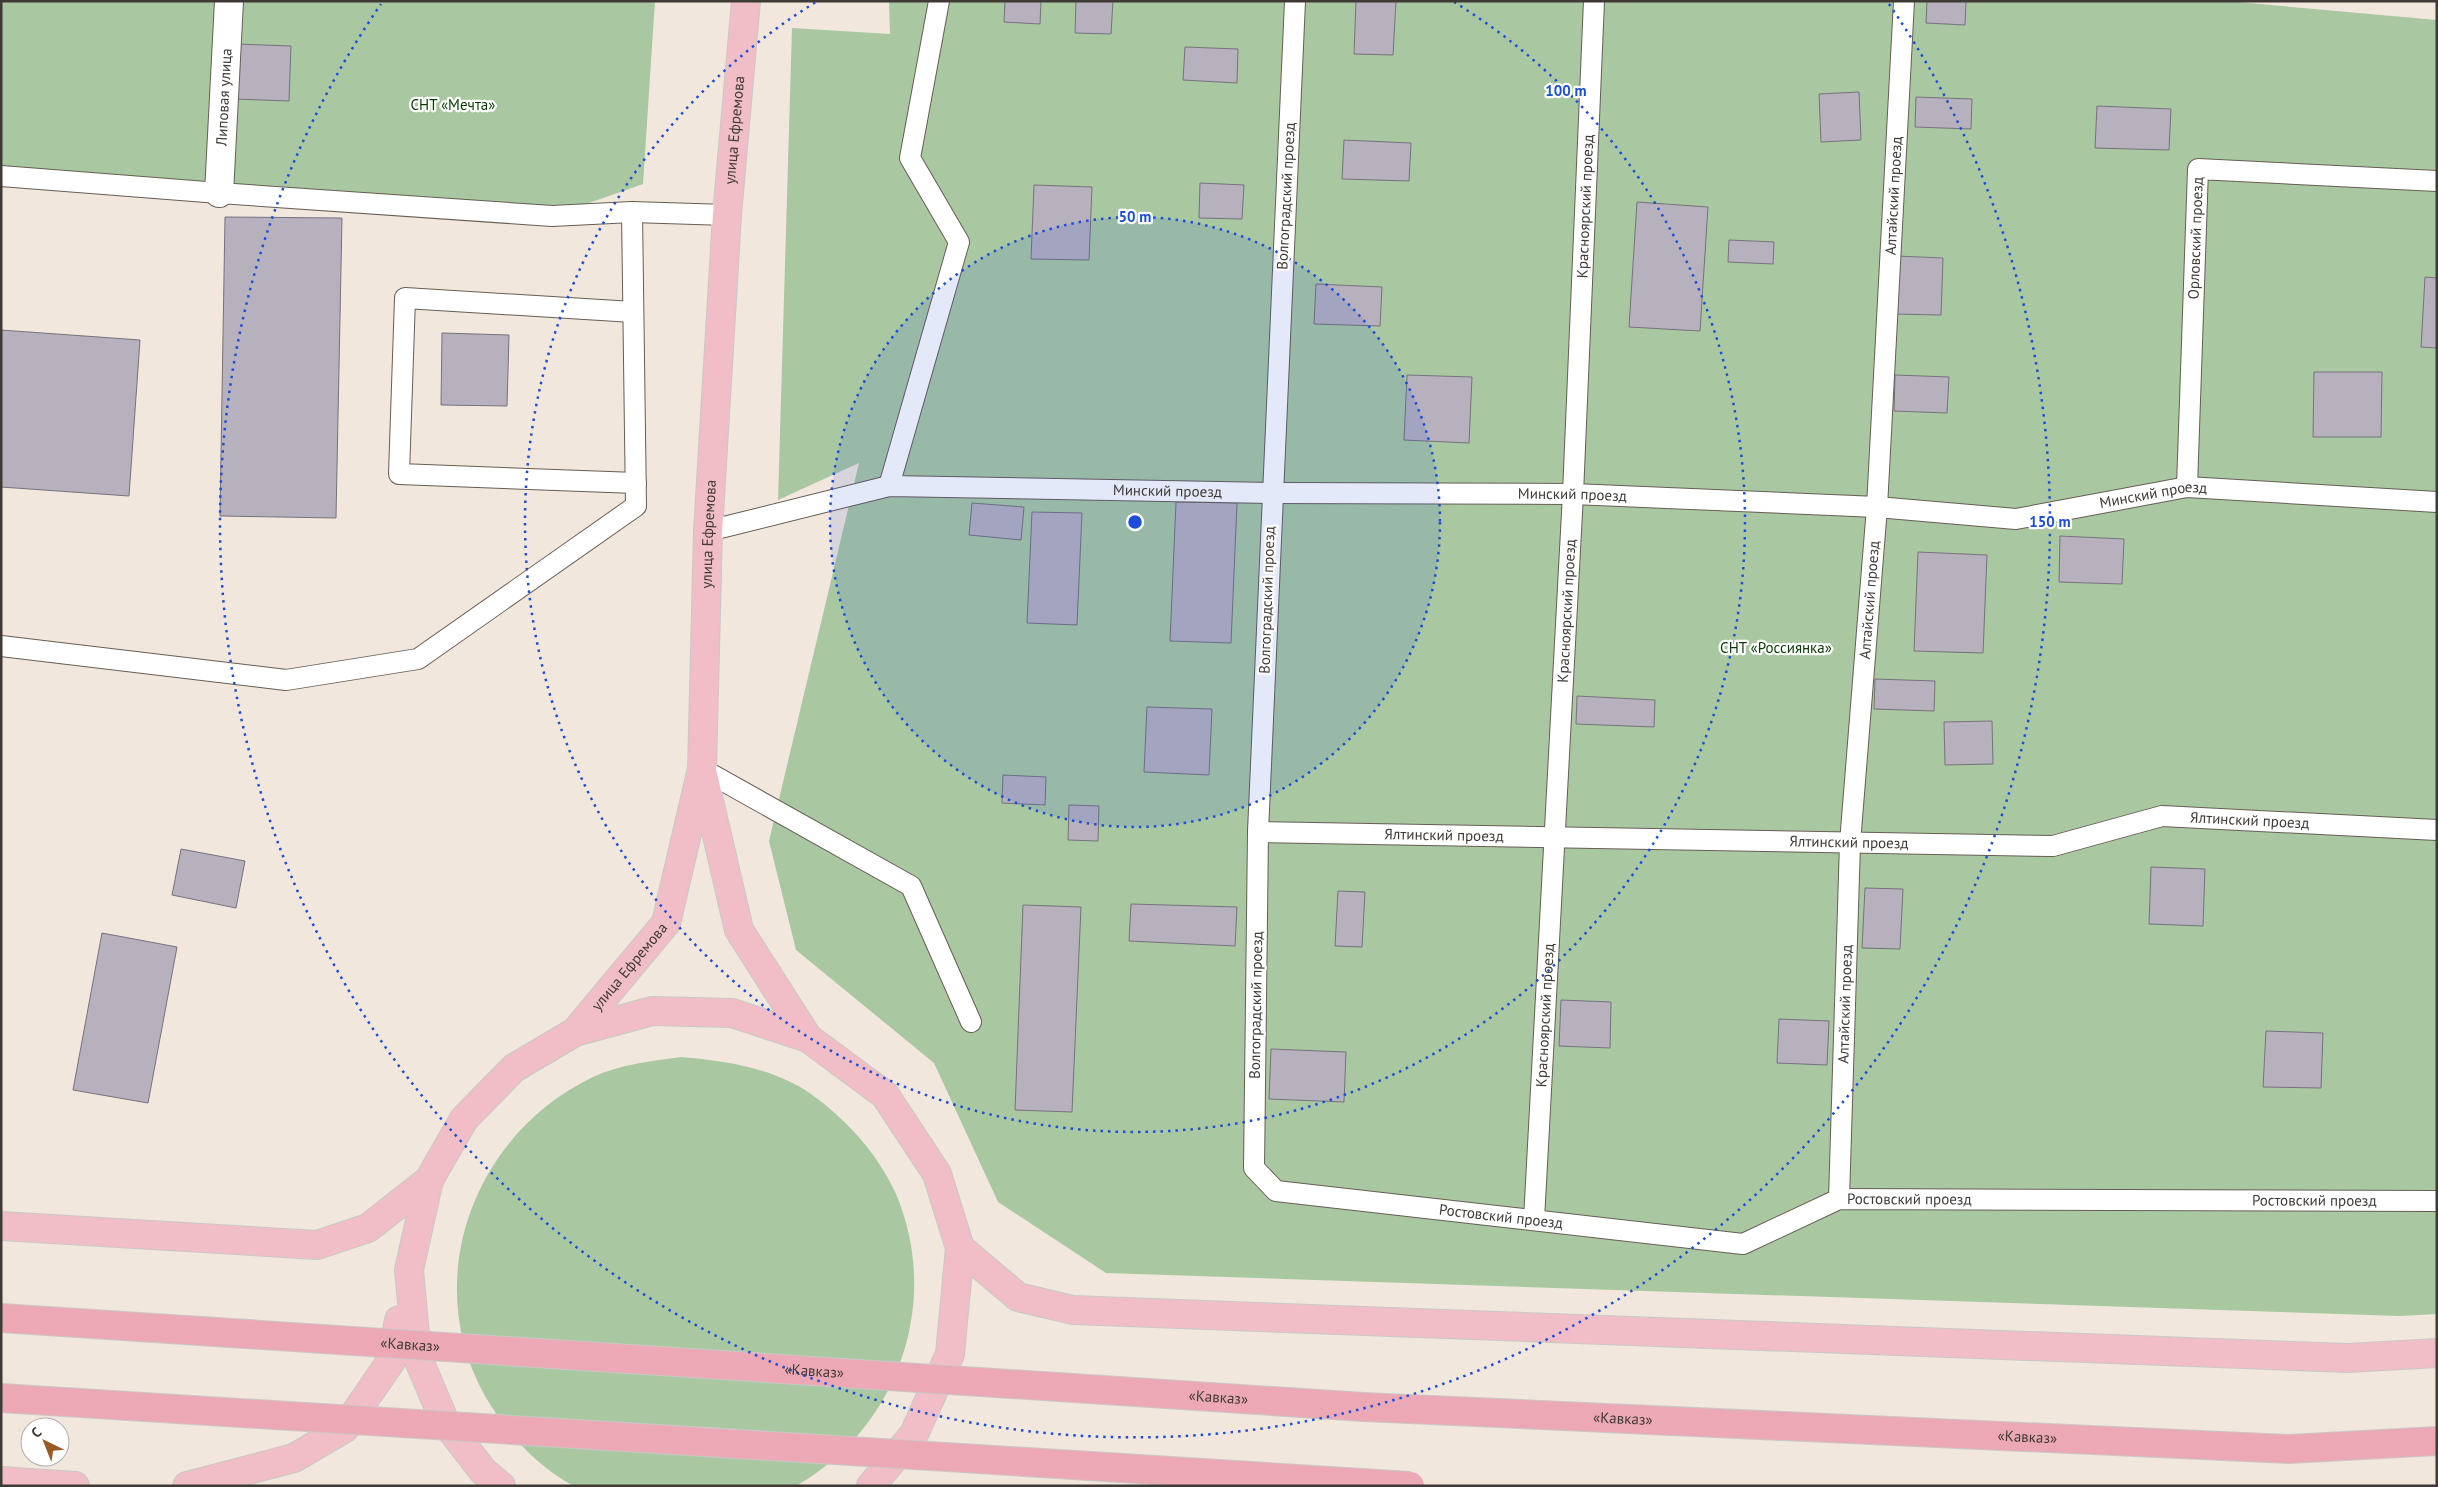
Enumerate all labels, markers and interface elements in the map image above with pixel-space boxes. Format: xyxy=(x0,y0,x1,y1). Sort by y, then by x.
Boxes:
street label: Липовая улица xyxy=(211,48,236,148)
street label: улица Ефремова xyxy=(720,75,748,185)
text: 100 m xyxy=(1545,81,1587,100)
park label: СНТ «Мечта» xyxy=(411,95,495,114)
street label: Волгоградский проезд xyxy=(1272,122,1299,270)
street label: Красноярский проезд xyxy=(1572,134,1597,279)
street label: Алтайский проезд xyxy=(1880,136,1906,255)
street label: Орловский проезд xyxy=(2183,177,2207,300)
text: 50 m xyxy=(1119,207,1151,226)
street label: Минский проезд xyxy=(2098,477,2208,512)
street label: улица Ефремова xyxy=(697,479,720,589)
street label: Минский проезд xyxy=(1113,480,1222,501)
street label: Минский проезд xyxy=(1518,484,1627,505)
text: 150 m xyxy=(2029,512,2071,531)
centre of rings xyxy=(1126,513,1144,531)
street label: Волгоградский проезд xyxy=(1254,526,1279,674)
street label: Красноярский проезд xyxy=(1553,539,1580,683)
street label: Алтайский проезд xyxy=(1855,540,1883,660)
park label: СНТ «Россиянка» xyxy=(1720,638,1832,657)
street label: Ялтинский проезд xyxy=(2190,807,2310,832)
street label: Ялтинский проезд xyxy=(1384,824,1504,845)
street label: Ялтинский проезд xyxy=(1789,831,1909,852)
street label: улица Ефремова xyxy=(587,919,671,1014)
street label: Волгоградский проезд xyxy=(1245,931,1266,1079)
street label: Красноярский проезд xyxy=(1531,943,1558,1088)
street label: Алтайский проезд xyxy=(1833,944,1856,1064)
street label: Ростовский проезд xyxy=(1847,1189,1972,1208)
street label: Ростовский проезд xyxy=(2252,1190,2377,1210)
street label: Ростовский проезд xyxy=(1438,1200,1564,1232)
street label: «Кавказ» xyxy=(380,1333,441,1356)
street label: «Кавказ» xyxy=(784,1359,845,1382)
street label: «Кавказ» xyxy=(1188,1386,1249,1408)
street label: «Кавказ» xyxy=(1593,1407,1653,1429)
north arrow xyxy=(20,1417,70,1467)
text: С xyxy=(27,1423,45,1442)
street label: «Кавказ» xyxy=(1997,1426,2058,1447)

